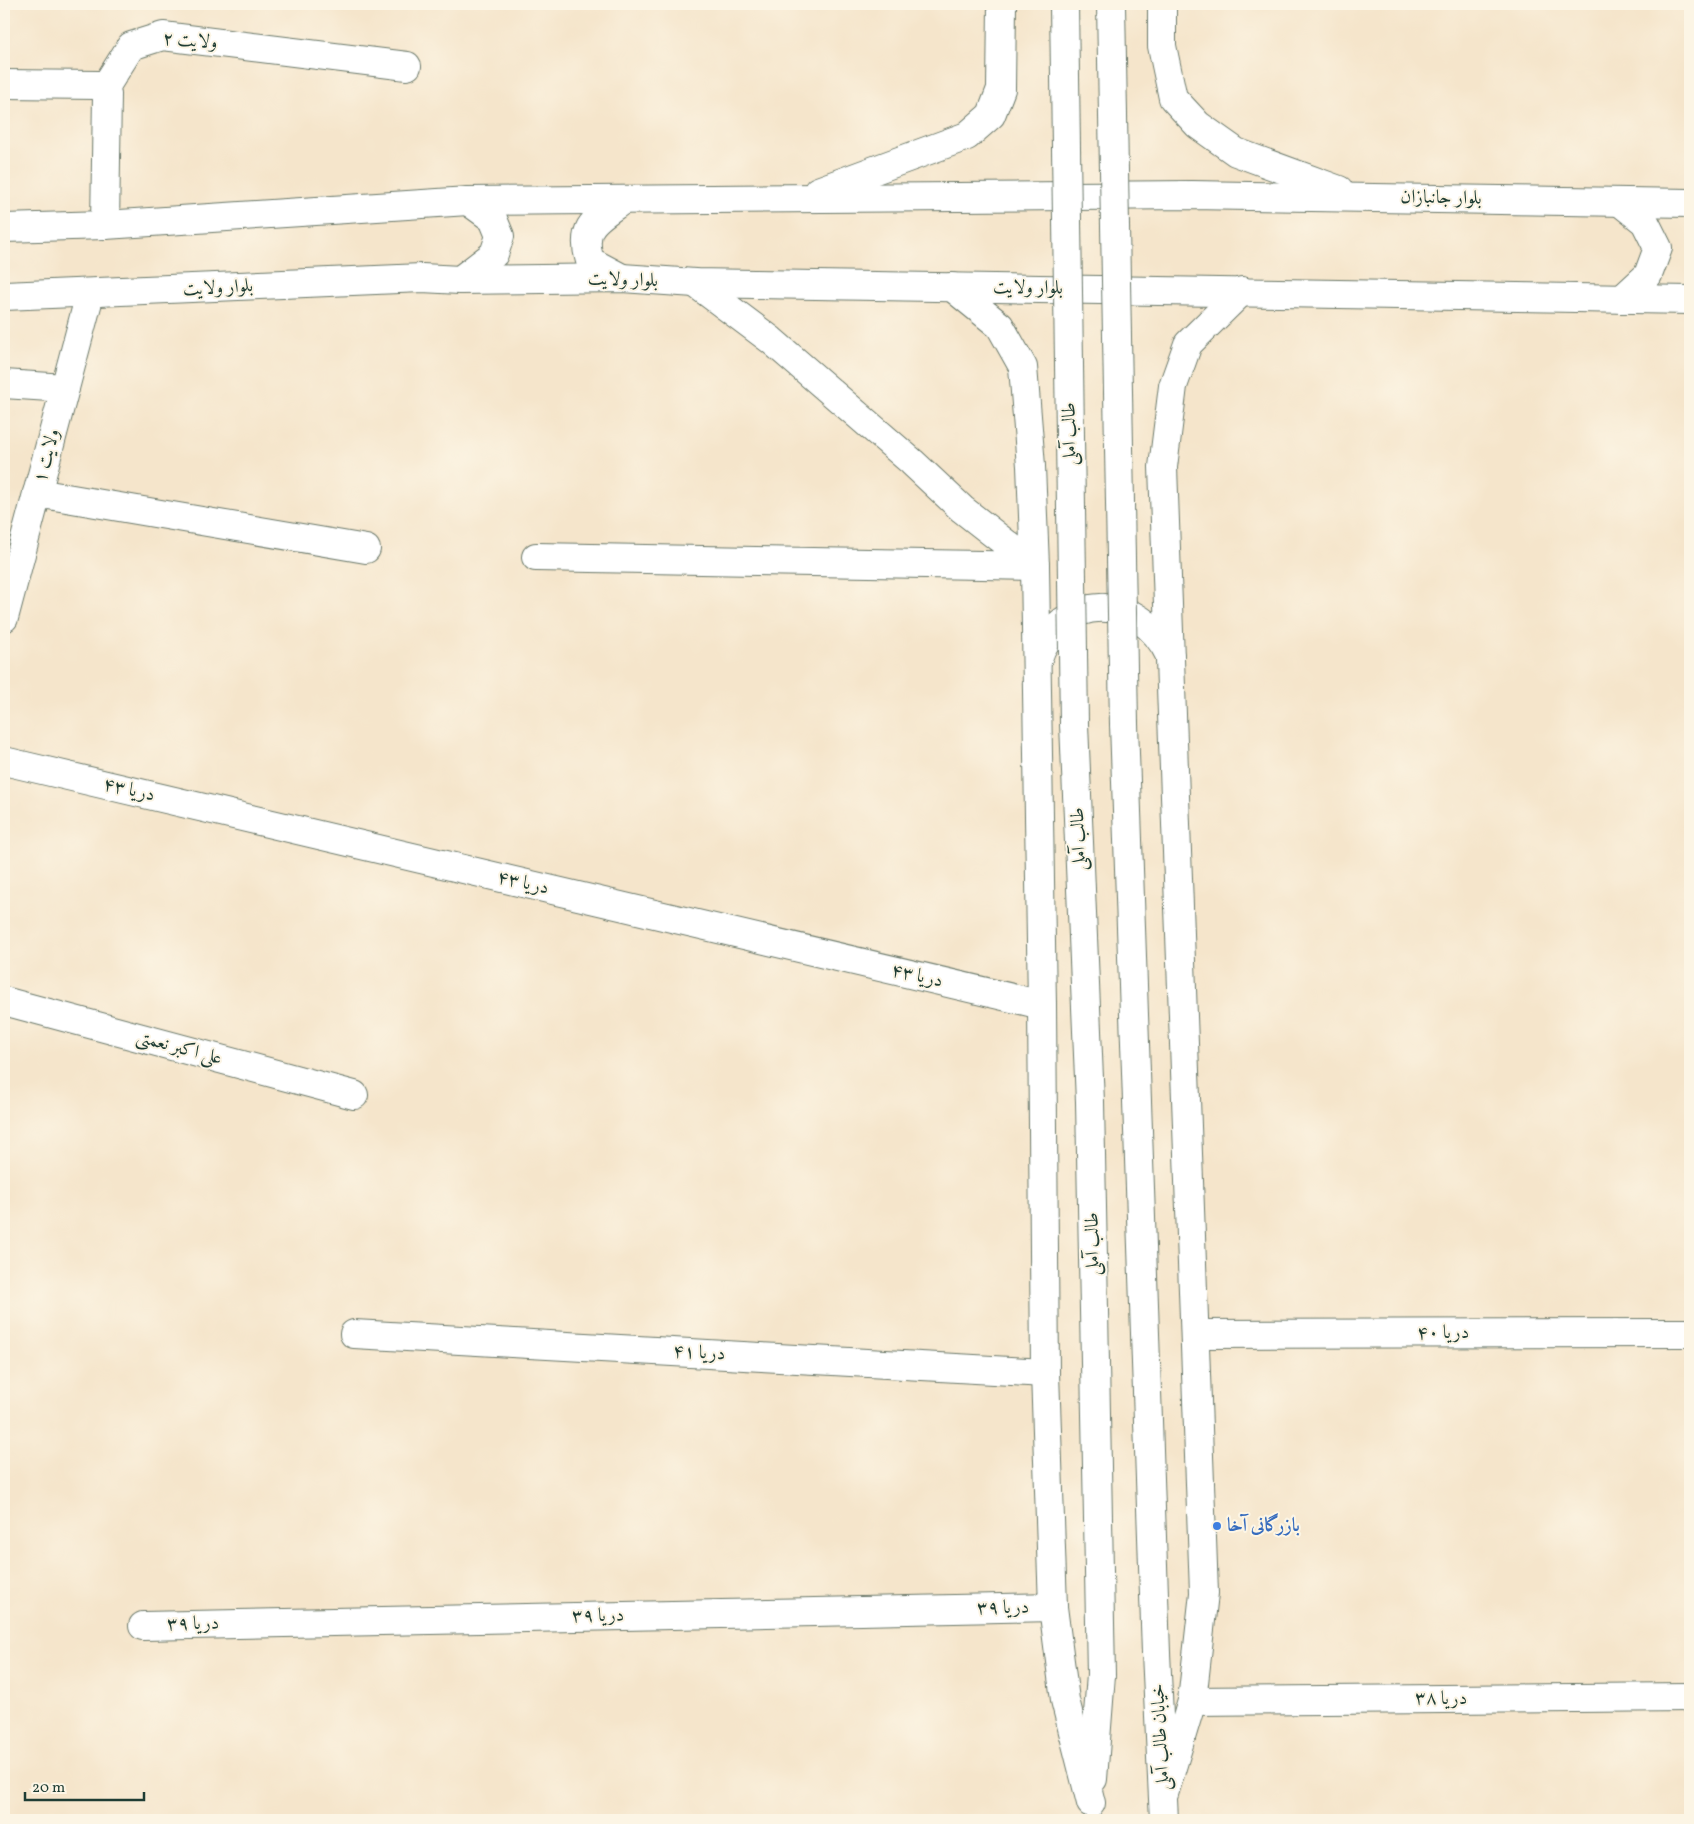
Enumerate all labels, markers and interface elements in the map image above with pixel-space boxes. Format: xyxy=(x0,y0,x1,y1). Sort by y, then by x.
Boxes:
street label: ولایت ۲ xyxy=(162,26,218,56)
street label: بلوار جانبازان xyxy=(1400,184,1482,212)
street label: بلوار ولایت xyxy=(588,266,658,294)
street label: بلوار ولایت xyxy=(182,273,254,303)
street label: بلوار ولایت xyxy=(993,274,1063,302)
street label: طالب آملی xyxy=(1056,402,1084,466)
street label: ولایت ۱ xyxy=(27,426,67,486)
street label: دریا ۴۳ xyxy=(101,771,157,809)
street label: طالب آملی xyxy=(1065,807,1093,871)
street label: دریا ۴۳ xyxy=(495,864,551,902)
street label: دریا ۴۳ xyxy=(889,957,945,995)
street label: علی اکبر نعمتی xyxy=(133,1024,225,1072)
street label: طالب آملی xyxy=(1079,1212,1107,1276)
street label: دریا ۴۰ xyxy=(1417,1320,1469,1346)
street label: دریا ۴۱ xyxy=(672,1339,726,1367)
place label: بازرگانی آخا xyxy=(1227,1513,1300,1539)
marker: بازرگانی آخا xyxy=(1211,1520,1223,1532)
street label: دریا ۳۹ xyxy=(977,1595,1029,1621)
street label: دریا ۳۹ xyxy=(572,1603,624,1629)
street label: دریا ۳۹ xyxy=(167,1611,219,1637)
street label: خیابان طالب آملی xyxy=(1145,1683,1177,1791)
street label: دریا ۳۸ xyxy=(1415,1686,1467,1712)
scale bar xyxy=(25,1769,144,1801)
text: 20 m xyxy=(32,1778,65,1799)

